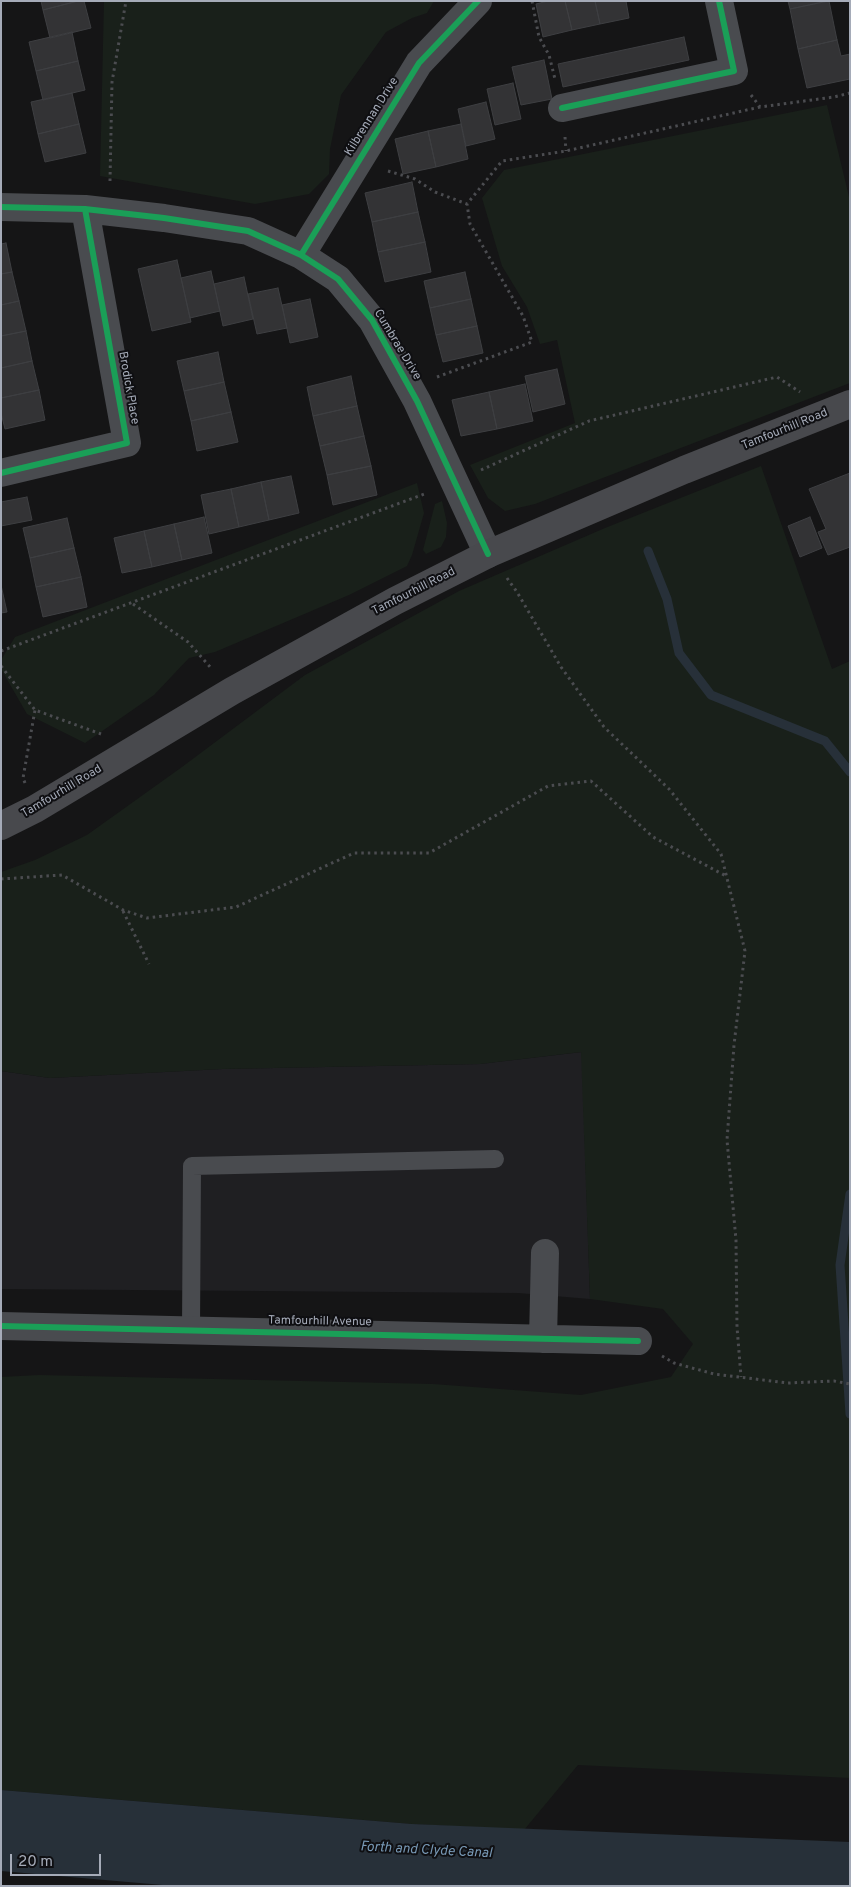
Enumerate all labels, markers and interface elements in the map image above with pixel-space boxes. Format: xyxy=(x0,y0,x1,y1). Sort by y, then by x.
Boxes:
street label: Kilbrennan Drive xyxy=(342,75,402,159)
street label: Cumbrae Drive xyxy=(370,307,424,383)
street label: Brodick Place xyxy=(114,350,142,426)
street label: Tamfourhill Road xyxy=(740,406,830,454)
street label: Tamfourhill Road xyxy=(370,565,458,619)
street label: Tamfourhill Road xyxy=(19,762,105,822)
street label: Tamfourhill Avenue xyxy=(268,1314,372,1330)
water label: Forth and Clyde Canal xyxy=(360,1839,492,1863)
scale bar xyxy=(12,1844,104,1876)
text: 20 m xyxy=(18,1853,53,1872)

